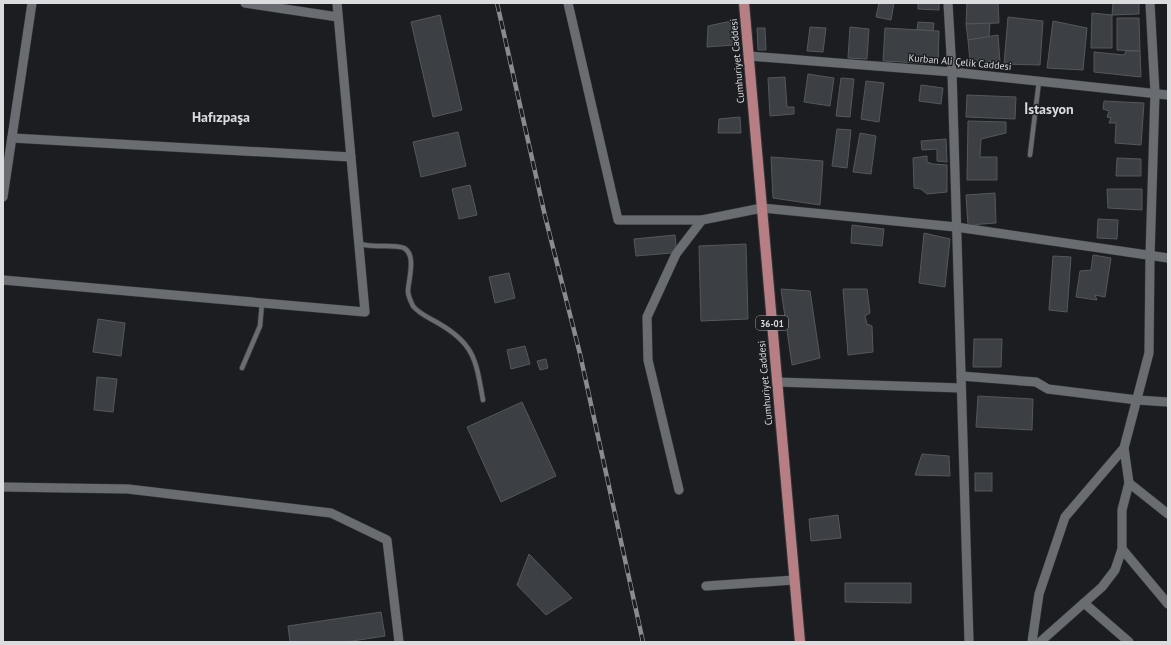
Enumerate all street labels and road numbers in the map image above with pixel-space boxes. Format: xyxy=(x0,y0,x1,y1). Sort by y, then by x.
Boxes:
street label: Cumhuriyet Caddesi xyxy=(727,18,747,104)
street label: Kurban Ali Çelik Caddesi xyxy=(908,51,1012,73)
road number: 36-01 xyxy=(756,316,788,330)
street label: Cumhuriyet Caddesi xyxy=(755,340,775,426)

